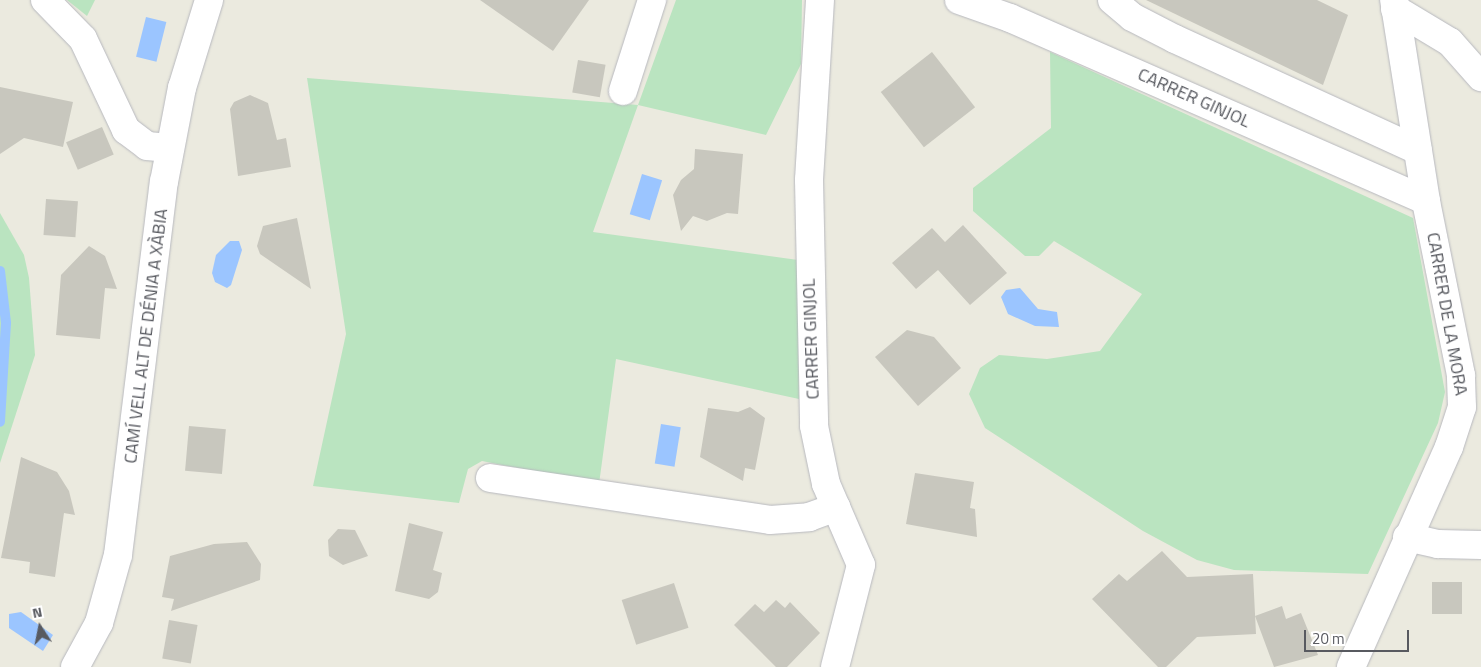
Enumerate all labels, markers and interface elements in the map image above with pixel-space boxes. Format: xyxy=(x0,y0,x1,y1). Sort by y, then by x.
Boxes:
street label: CARRER GINJOL xyxy=(1134,64,1254,132)
street label: CAMÍ VELL ALT DE DÉNIA A XÀBIA xyxy=(120,207,172,465)
street label: CARRER DE LA MORA xyxy=(1422,231,1472,397)
street label: CARRER GINJOL xyxy=(798,278,824,400)
text: N xyxy=(30,601,44,623)
north arrow xyxy=(15,602,65,652)
scale bar xyxy=(1306,620,1411,652)
text: 20 m xyxy=(1312,627,1345,650)

